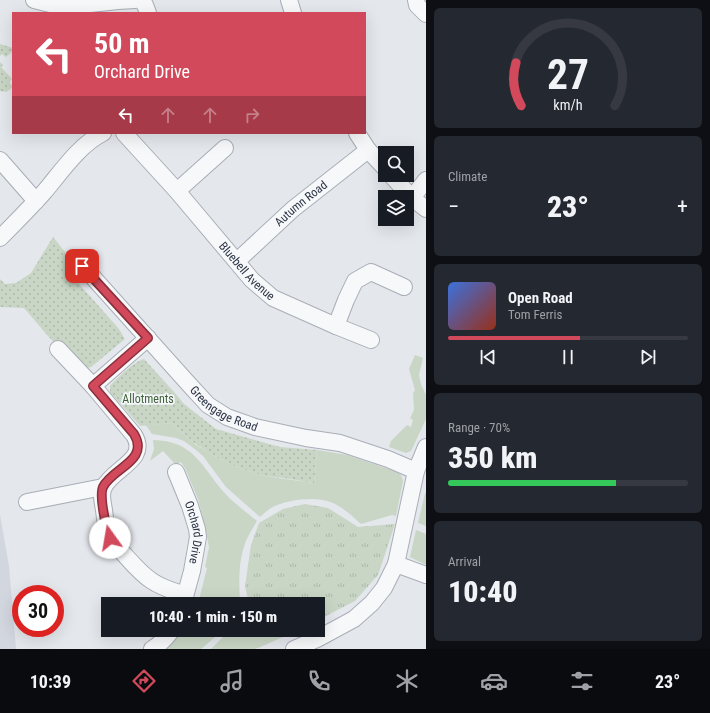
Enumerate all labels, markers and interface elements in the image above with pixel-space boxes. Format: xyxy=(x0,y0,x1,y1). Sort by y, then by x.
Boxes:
text: 50 m xyxy=(94,27,150,60)
icon: left xyxy=(28,28,80,80)
text: 27 xyxy=(547,50,589,99)
text: Orchard Drive xyxy=(94,61,190,82)
text: km/h xyxy=(553,97,583,113)
icon: left xyxy=(115,104,137,126)
icon: ahead xyxy=(157,104,179,126)
icon: ahead xyxy=(199,104,221,126)
icon: right xyxy=(241,104,263,126)
map controls xyxy=(378,146,414,226)
button: search xyxy=(378,146,414,182)
text: Climate xyxy=(448,169,487,184)
street label: Autumn Road xyxy=(272,178,330,229)
text: 23° xyxy=(547,189,589,224)
button: layers xyxy=(378,190,414,226)
text: − xyxy=(448,194,459,219)
text: + xyxy=(677,194,688,219)
street label: Bluebell Avenue xyxy=(216,239,278,304)
pin xyxy=(65,249,99,283)
icon: arrive xyxy=(71,255,93,277)
text: Open Road xyxy=(508,289,573,307)
text: Tom Ferris xyxy=(508,307,562,322)
icon: previous xyxy=(477,346,499,368)
icon: pause xyxy=(557,346,579,368)
icon: next xyxy=(637,346,659,368)
street label: Greengage Road xyxy=(187,383,260,434)
park label: Allotments xyxy=(122,392,174,406)
text: Range · 70% xyxy=(448,420,510,435)
text: 350 km xyxy=(448,440,537,475)
street label: Orchard Drive xyxy=(182,499,205,565)
position arrow xyxy=(89,517,131,559)
text: Arrival xyxy=(448,554,481,569)
text: 10:40 xyxy=(448,574,517,609)
speed limit sign: 30 xyxy=(12,585,64,637)
text: 10:40 · 1 min · 150 m xyxy=(149,608,277,626)
icon: directions xyxy=(130,667,158,695)
icon: music xyxy=(218,667,246,695)
icon: phone xyxy=(305,667,333,695)
icon: climate xyxy=(393,667,421,695)
icon: car xyxy=(480,667,508,695)
icon: filters xyxy=(568,667,596,695)
text: 10:39 xyxy=(30,671,71,692)
text: 23° xyxy=(655,671,680,692)

